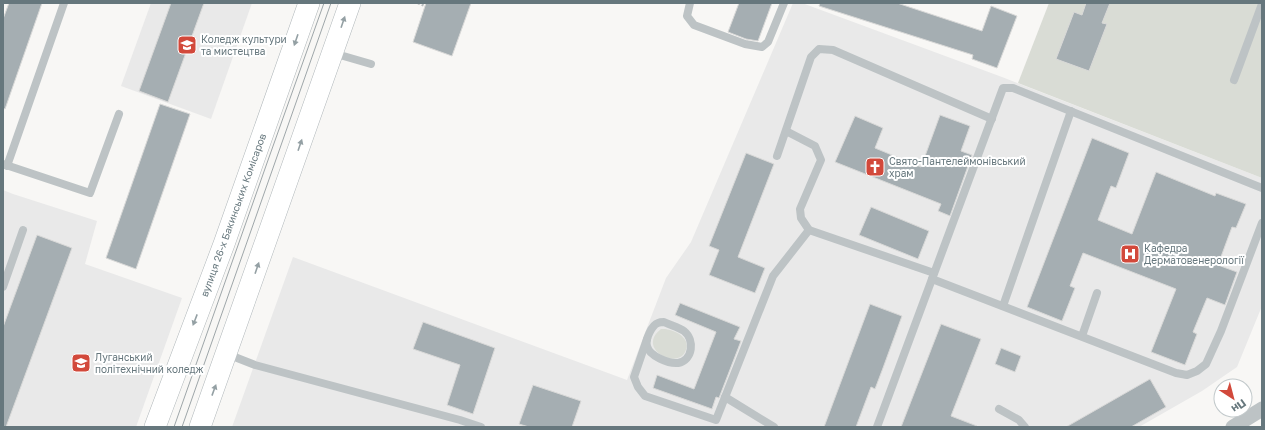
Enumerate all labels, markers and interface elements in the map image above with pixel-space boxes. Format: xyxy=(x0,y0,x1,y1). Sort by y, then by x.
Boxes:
one-way arrow xyxy=(340,16,346,28)
place label: Коледж культури та мистецтва xyxy=(201,33,287,57)
school or university icon: Коледж культури та мистецтва xyxy=(176,34,198,56)
one-way arrow xyxy=(293,34,299,46)
street label: вулиця 26-х Бакинських Комісаров xyxy=(198,131,268,298)
one-way arrow xyxy=(298,139,304,151)
place label: Свято-Пантелеймонівський храм xyxy=(889,155,1026,179)
church icon: Свято-Пантелеймонівський храм xyxy=(864,156,886,178)
place label: Кафедра Дерматовенерології xyxy=(1144,242,1244,266)
hospital icon: Кафедра Дерматовенерології xyxy=(1119,243,1141,265)
one-way arrow xyxy=(254,261,260,273)
one-way arrow xyxy=(192,315,198,327)
place label: Луганський політехнічний коледж xyxy=(95,351,204,375)
school or university icon: Луганський політехнічний коледж xyxy=(70,352,92,374)
north arrow xyxy=(1213,378,1253,418)
one-way arrow xyxy=(211,384,217,396)
text: Пн xyxy=(1229,397,1249,416)

